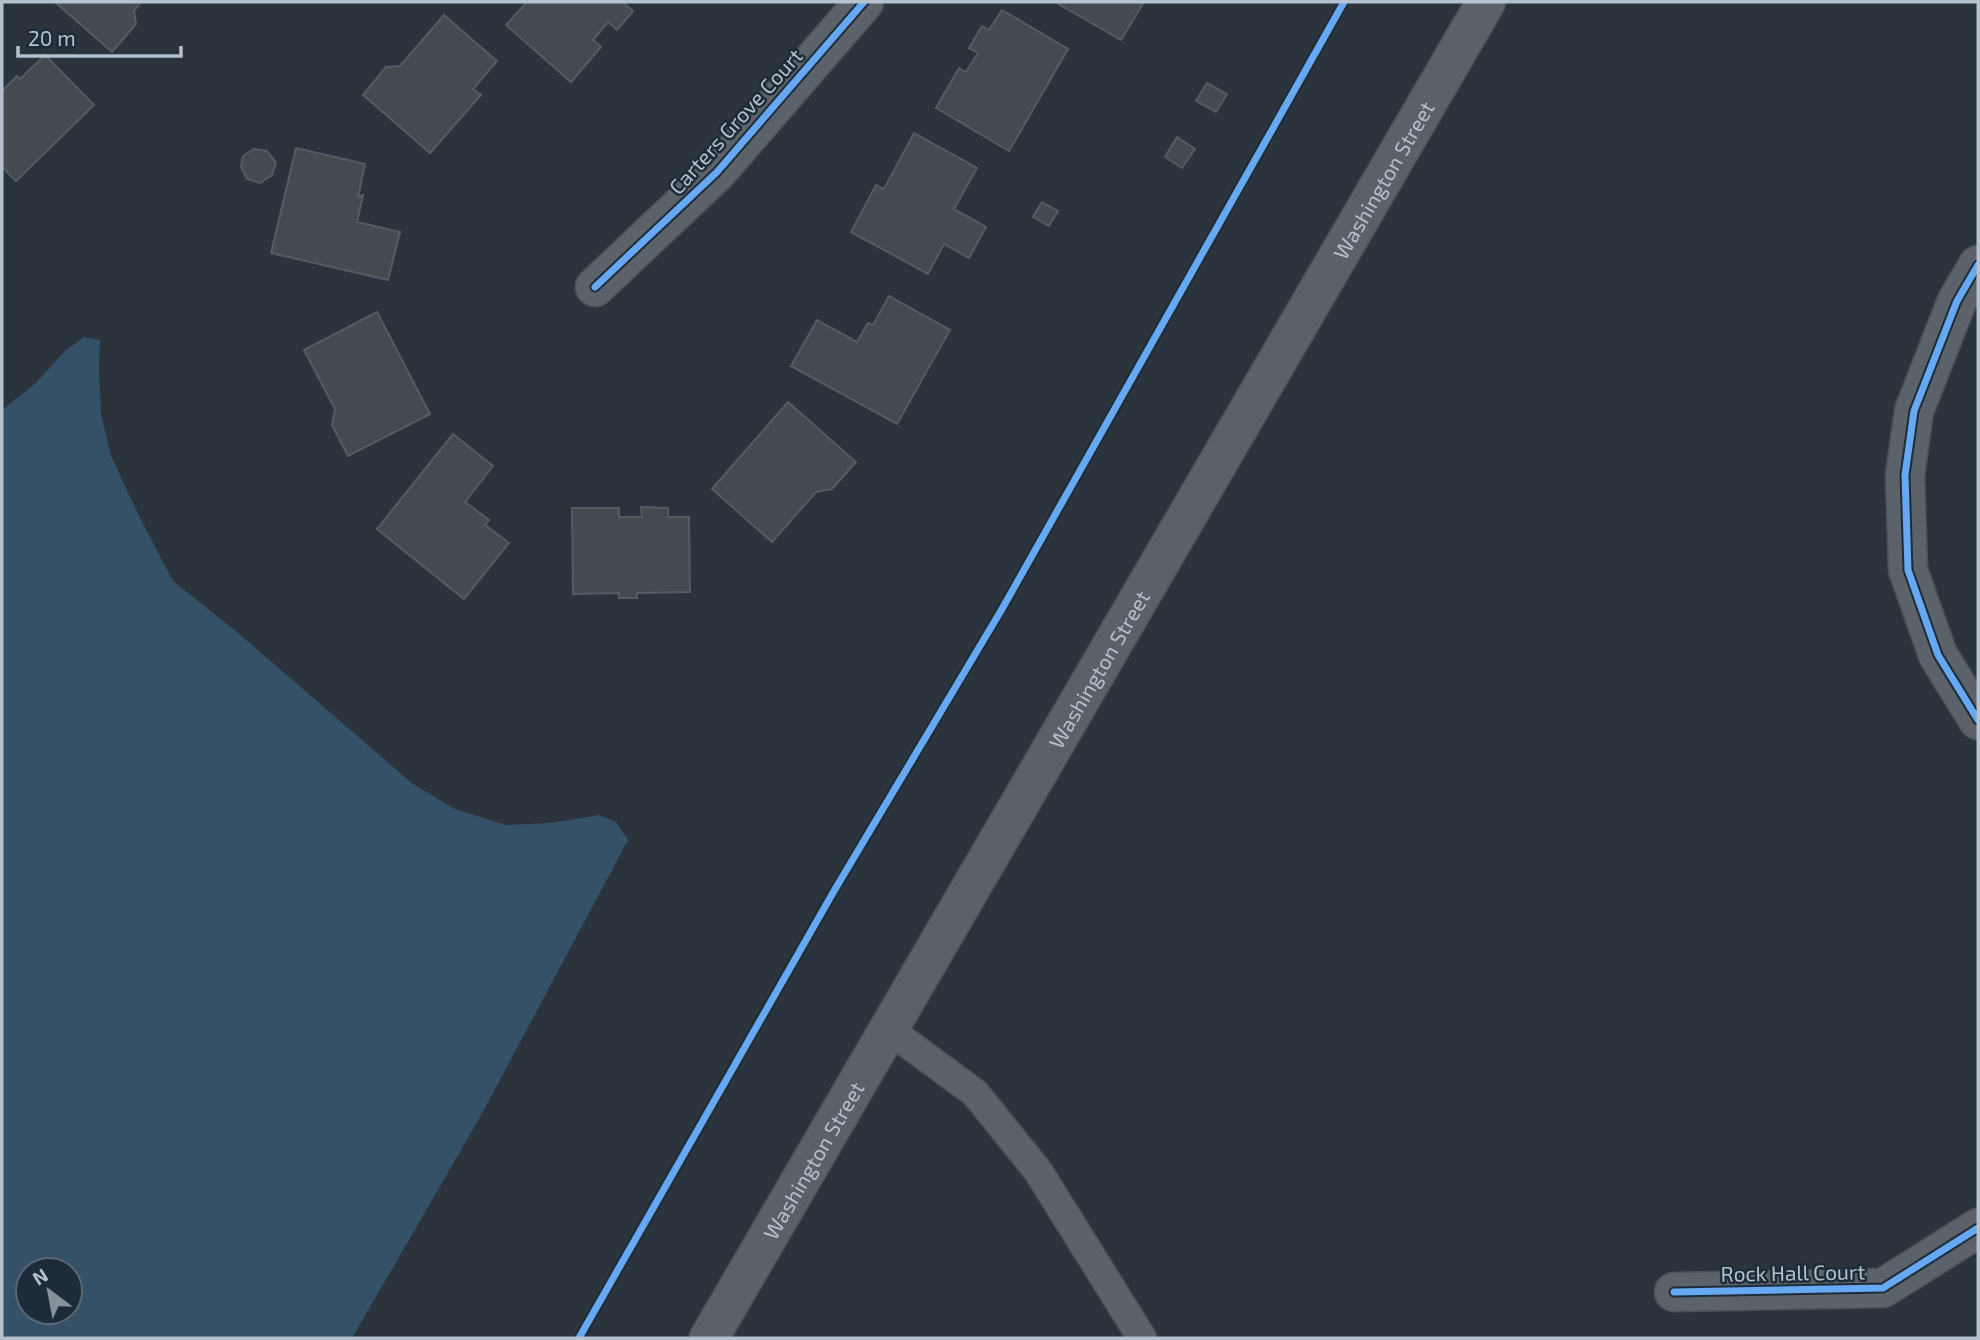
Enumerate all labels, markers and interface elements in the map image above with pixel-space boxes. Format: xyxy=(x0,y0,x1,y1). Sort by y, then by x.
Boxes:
scale bar xyxy=(18,14,180,58)
text: 20 m xyxy=(28,25,76,50)
street label: Carters Grove Court xyxy=(663,43,807,199)
street label: Washington Street xyxy=(1327,96,1438,263)
street label: Washington Street xyxy=(1042,586,1154,752)
street label: Washington Street xyxy=(757,1077,868,1243)
north arrow xyxy=(14,1256,84,1326)
street label: Rock Hall Court xyxy=(1720,1258,1866,1286)
text: N xyxy=(28,1263,52,1290)

